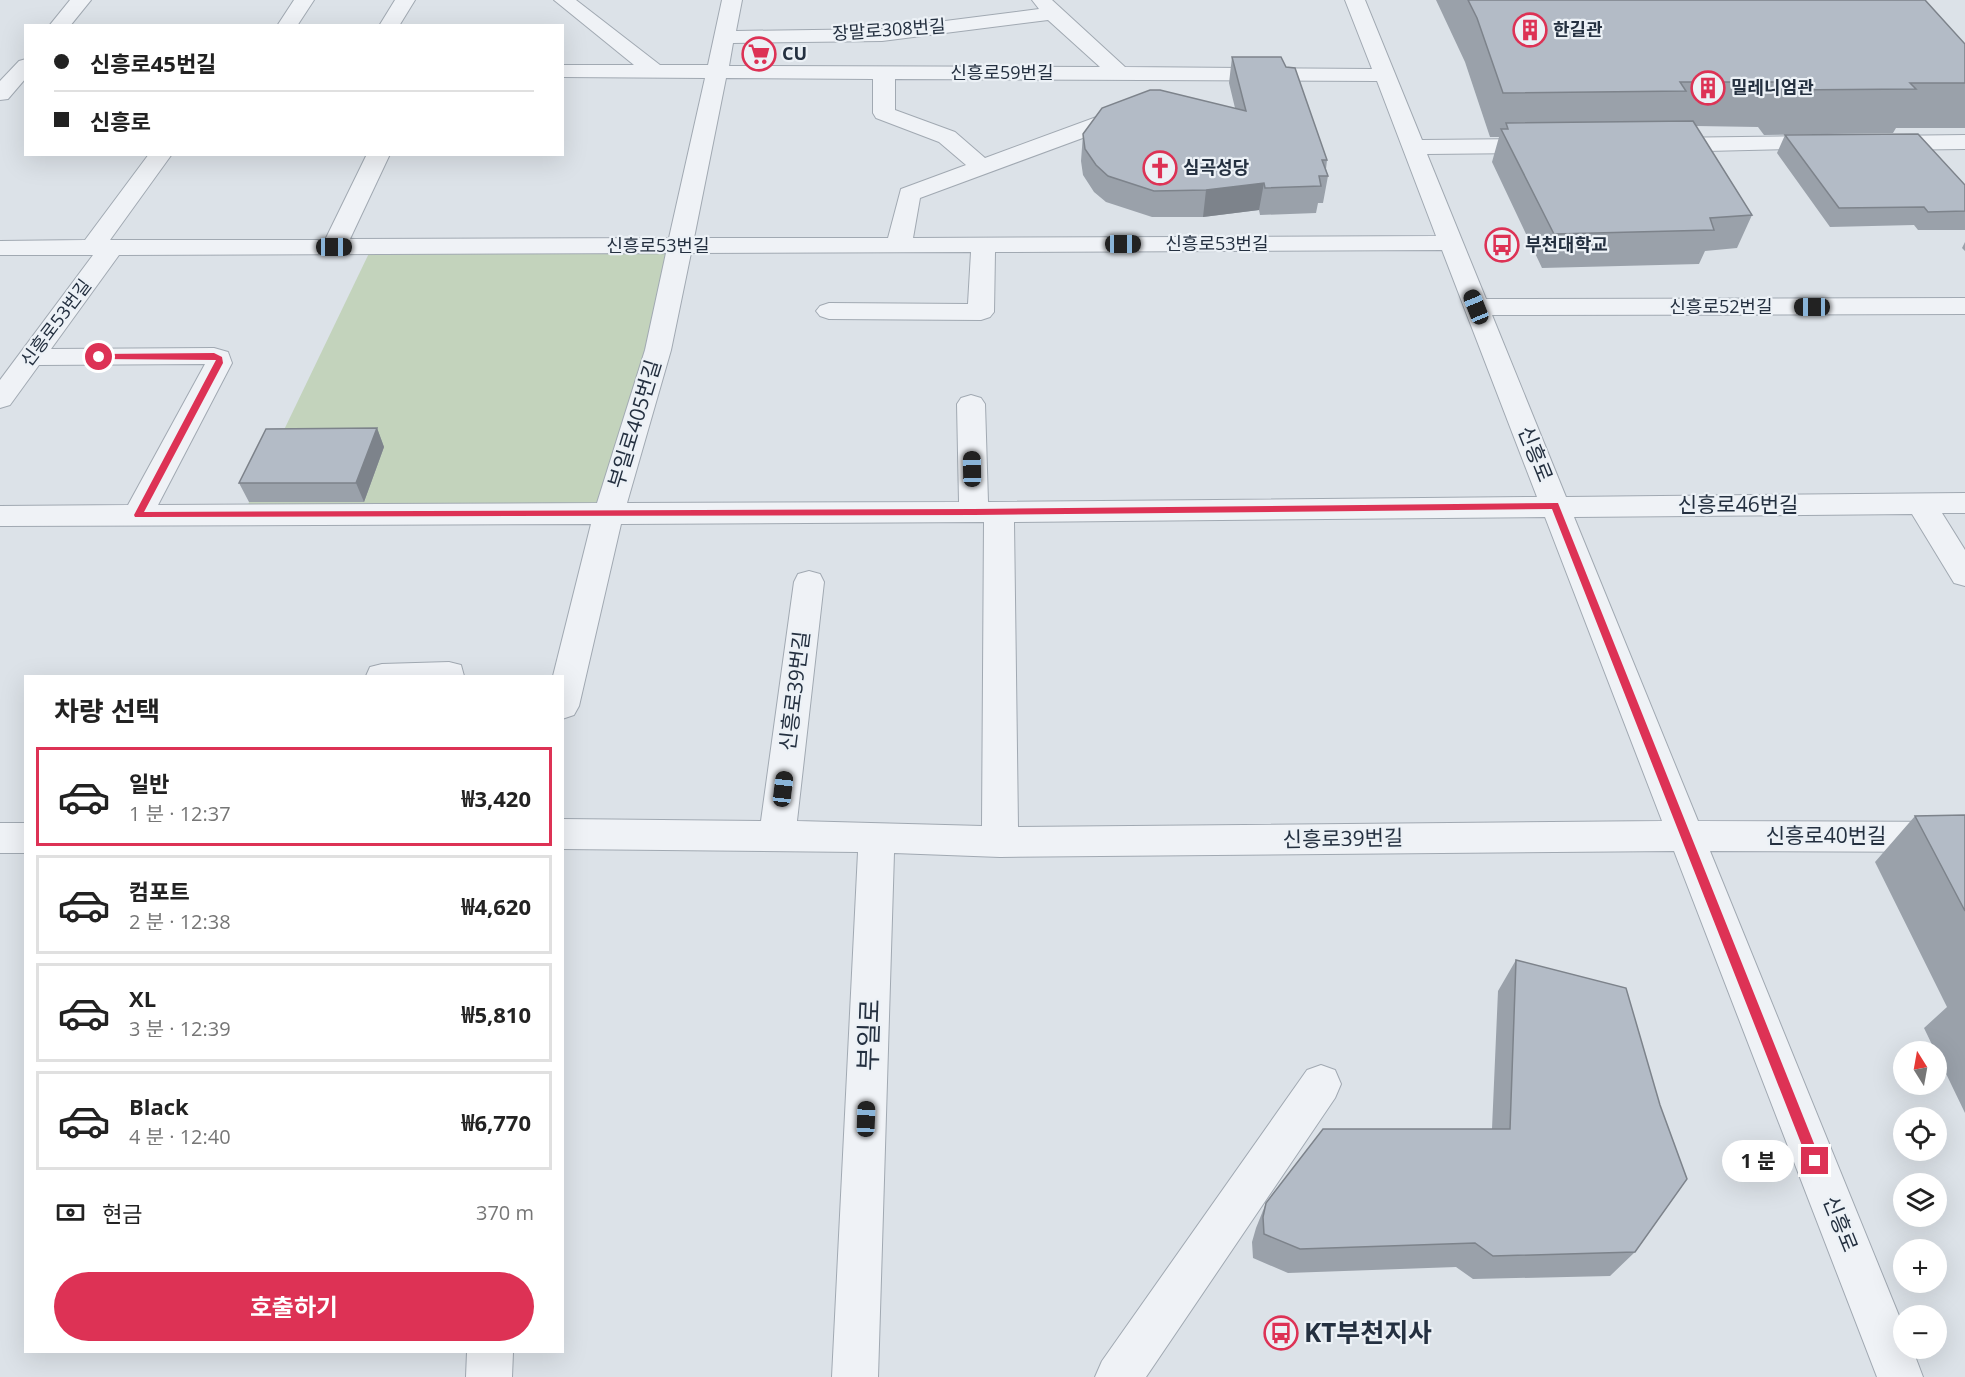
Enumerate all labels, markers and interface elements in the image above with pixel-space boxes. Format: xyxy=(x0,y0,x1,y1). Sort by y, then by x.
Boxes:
building icon: 한길관 xyxy=(1512,12,1548,48)
street label: 장말로308번길 xyxy=(831,13,946,45)
place label: 한길관 xyxy=(1553,17,1603,41)
supermarket icon: CU xyxy=(741,36,777,72)
place label: CU xyxy=(782,41,807,65)
text: 신흥로45번길 xyxy=(90,48,216,78)
street label: 신흥로59번길 xyxy=(950,60,1054,84)
building icon: 밀레니엄관 xyxy=(1690,70,1726,106)
place label: 밀레니엄관 xyxy=(1731,75,1814,99)
text: 신흥로 xyxy=(90,106,151,136)
church icon: 심곡성당 xyxy=(1142,150,1178,186)
place label: 심곡성당 xyxy=(1183,155,1249,179)
bus stop icon: 부천대학교 xyxy=(1484,227,1520,263)
street label: 신흥로53번길 xyxy=(1165,231,1269,255)
place label: 부천대학교 xyxy=(1525,232,1608,256)
street label: 신흥로53번길 xyxy=(606,233,710,257)
car xyxy=(1105,235,1141,253)
car xyxy=(316,238,352,256)
street label: 신흥로53번길 xyxy=(15,274,96,371)
car xyxy=(1461,287,1491,327)
street label: 신흥로52번길 xyxy=(1669,294,1773,318)
car xyxy=(1794,298,1830,316)
route start xyxy=(85,343,112,370)
street label: 부일로405번길 xyxy=(601,356,667,491)
street label: 신흥로 xyxy=(1512,422,1560,486)
car xyxy=(963,451,981,487)
street label: 신흥로46번길 xyxy=(1678,490,1798,518)
street label: 신흥로39번길 xyxy=(773,629,815,752)
text: 차량 선택 xyxy=(54,692,160,729)
text: 일반 xyxy=(129,768,169,798)
icon: car xyxy=(57,770,111,824)
car xyxy=(772,770,794,808)
text: ₩3,420 xyxy=(461,783,531,813)
text: 1 분 · 12:37 xyxy=(129,800,231,827)
street label: 신흥로40번길 xyxy=(1766,821,1886,849)
street label: 신흥로39번길 xyxy=(1282,823,1404,853)
text: 컴포트 xyxy=(129,876,190,906)
icon: car xyxy=(57,878,111,932)
text: ₩4,620 xyxy=(461,891,531,921)
text: 2 분 · 12:38 xyxy=(129,908,231,935)
text: XL xyxy=(129,983,156,1013)
icon: car xyxy=(57,986,111,1040)
street label: 부일로 xyxy=(849,998,887,1071)
text: ₩5,810 xyxy=(461,999,531,1029)
text: 3 분 · 12:39 xyxy=(129,1015,231,1042)
north arrow xyxy=(1893,1041,1947,1095)
map controls xyxy=(1893,1041,1947,1359)
text: Black xyxy=(129,1091,189,1121)
icon: car xyxy=(57,1094,111,1148)
car xyxy=(856,1101,876,1137)
text: ₩6,770 xyxy=(461,1107,531,1137)
button: locate xyxy=(1893,1107,1947,1161)
text: 4 분 · 12:40 xyxy=(129,1123,231,1150)
callout: 1 분 xyxy=(1722,1140,1794,1182)
text: 1 분 xyxy=(1740,1147,1776,1174)
route end xyxy=(1801,1147,1828,1174)
button: layers xyxy=(1893,1173,1947,1227)
street label: 신흥로 xyxy=(1817,1192,1865,1256)
icon: cash xyxy=(54,1196,87,1229)
text: 현금 xyxy=(102,1198,142,1228)
text: 370 m xyxy=(476,1199,534,1226)
button: + xyxy=(1893,1239,1947,1293)
button: 호출하기 xyxy=(54,1272,534,1341)
button: − xyxy=(1893,1305,1947,1359)
place label: KT부천지사 xyxy=(1304,1314,1432,1350)
bus stop icon: KT부천지사 xyxy=(1263,1315,1299,1351)

